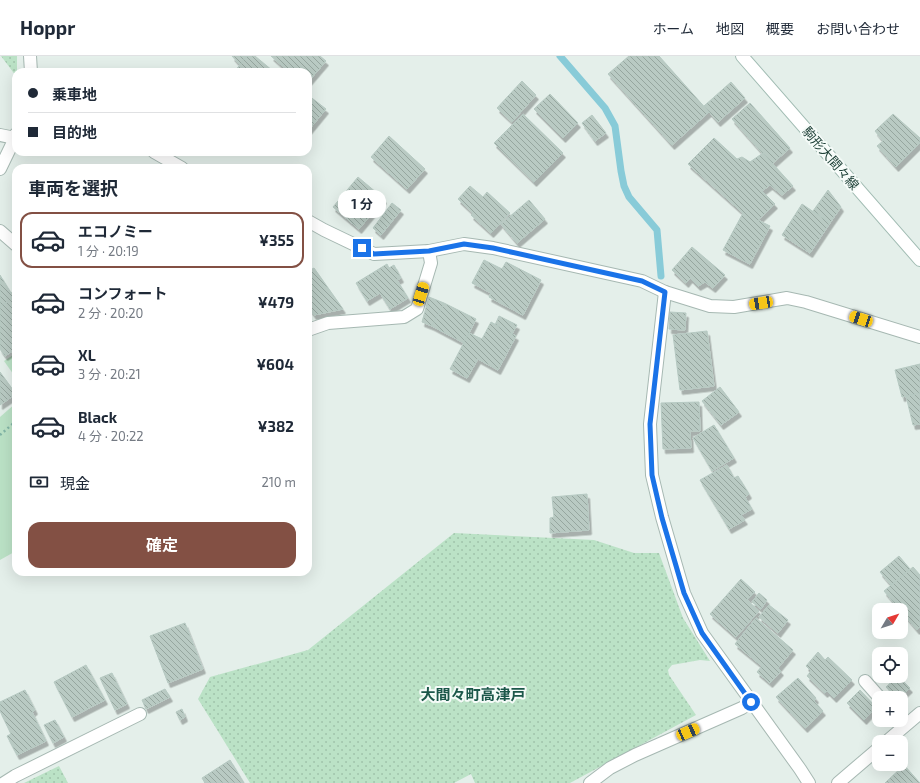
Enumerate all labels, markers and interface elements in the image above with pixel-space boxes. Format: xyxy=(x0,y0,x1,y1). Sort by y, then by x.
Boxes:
text: Hoppr xyxy=(20,16,75,39)
text: ホーム xyxy=(652,20,694,37)
text: 地図 xyxy=(716,20,744,37)
text: 概要 xyxy=(766,20,794,37)
text: お問い合わせ xyxy=(816,20,900,37)
text: 乗車地 xyxy=(52,85,97,103)
text: 目的地 xyxy=(52,123,97,141)
street label: 駒形大間々線 xyxy=(799,123,863,193)
text: 車両を選択 xyxy=(28,177,118,199)
callout: 1 分 xyxy=(338,190,386,218)
text: 1 分 xyxy=(351,196,373,212)
icon: car xyxy=(30,222,66,258)
text: エコノミー xyxy=(78,222,153,240)
text: ¥355 xyxy=(259,231,294,249)
route end xyxy=(353,239,371,257)
text: 1 分 · 20:19 xyxy=(78,243,139,259)
car xyxy=(412,281,430,307)
icon: car xyxy=(30,284,66,320)
text: コンフォート xyxy=(78,284,168,302)
text: ¥479 xyxy=(258,293,294,311)
car xyxy=(748,295,774,311)
text: 2 分 · 20:20 xyxy=(78,305,143,321)
car xyxy=(848,310,874,328)
icon: car xyxy=(30,346,66,382)
text: XL xyxy=(78,346,96,364)
text: ¥604 xyxy=(256,355,294,373)
text: 3 分 · 20:21 xyxy=(78,366,141,382)
icon: car xyxy=(30,408,66,444)
text: Black xyxy=(78,408,117,426)
text: ¥382 xyxy=(257,417,294,435)
text: 4 分 · 20:22 xyxy=(78,428,144,444)
icon: cash xyxy=(28,471,50,493)
text: 現金 xyxy=(60,474,90,492)
text: 210 m xyxy=(261,474,296,490)
button: 確定 xyxy=(28,522,296,568)
north arrow xyxy=(872,603,908,639)
map controls xyxy=(872,603,908,771)
button: locate xyxy=(872,647,908,683)
district label: 大間々町高津戸 xyxy=(420,685,526,703)
button: + xyxy=(872,691,908,727)
route start xyxy=(742,693,760,711)
car xyxy=(675,722,701,742)
button: − xyxy=(872,735,908,771)

